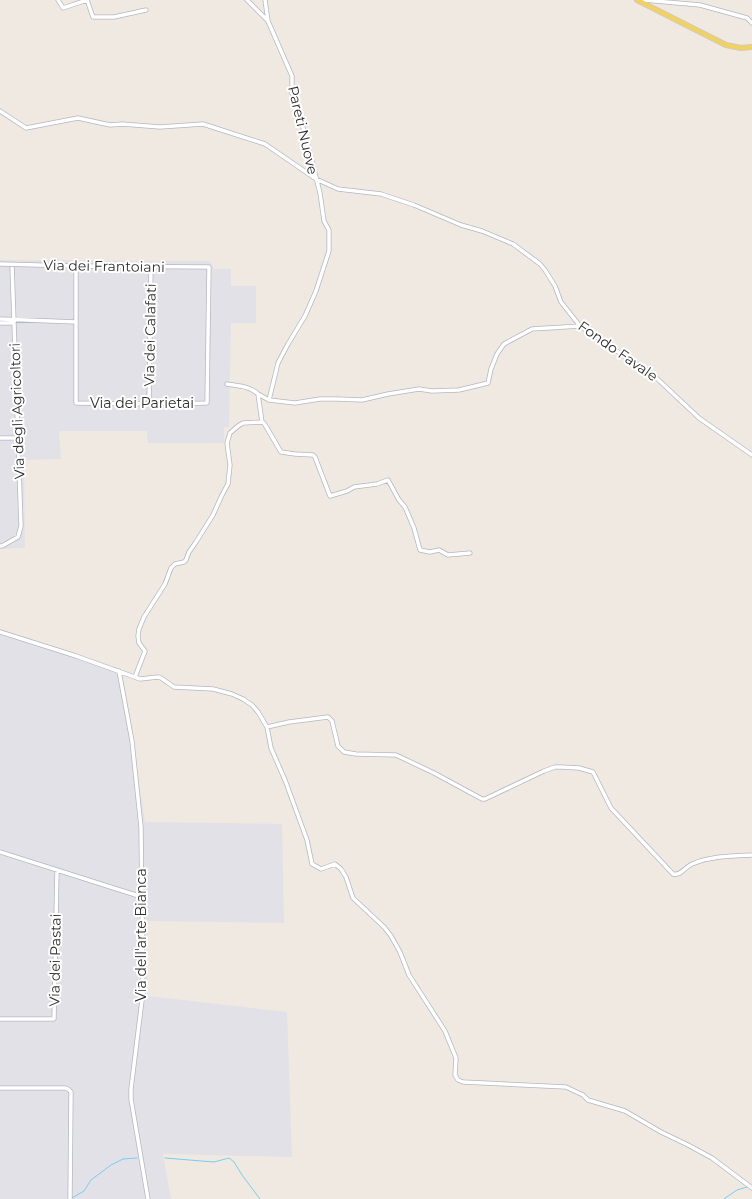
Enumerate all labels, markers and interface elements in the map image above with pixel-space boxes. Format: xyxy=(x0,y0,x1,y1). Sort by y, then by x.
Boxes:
street label: Pareti Nuove xyxy=(284,84,322,176)
street label: Via dei Frantoiani xyxy=(43,256,165,276)
street label: Via dei Calafati xyxy=(140,283,160,387)
street label: Fondo Favale xyxy=(575,317,661,385)
street label: Via degli Agricoltori xyxy=(6,343,28,479)
street label: Via dei Parietai xyxy=(90,394,194,412)
street label: Via dell'arte Bianca xyxy=(132,868,150,1002)
street label: Via dei Pastai xyxy=(45,913,65,1007)

